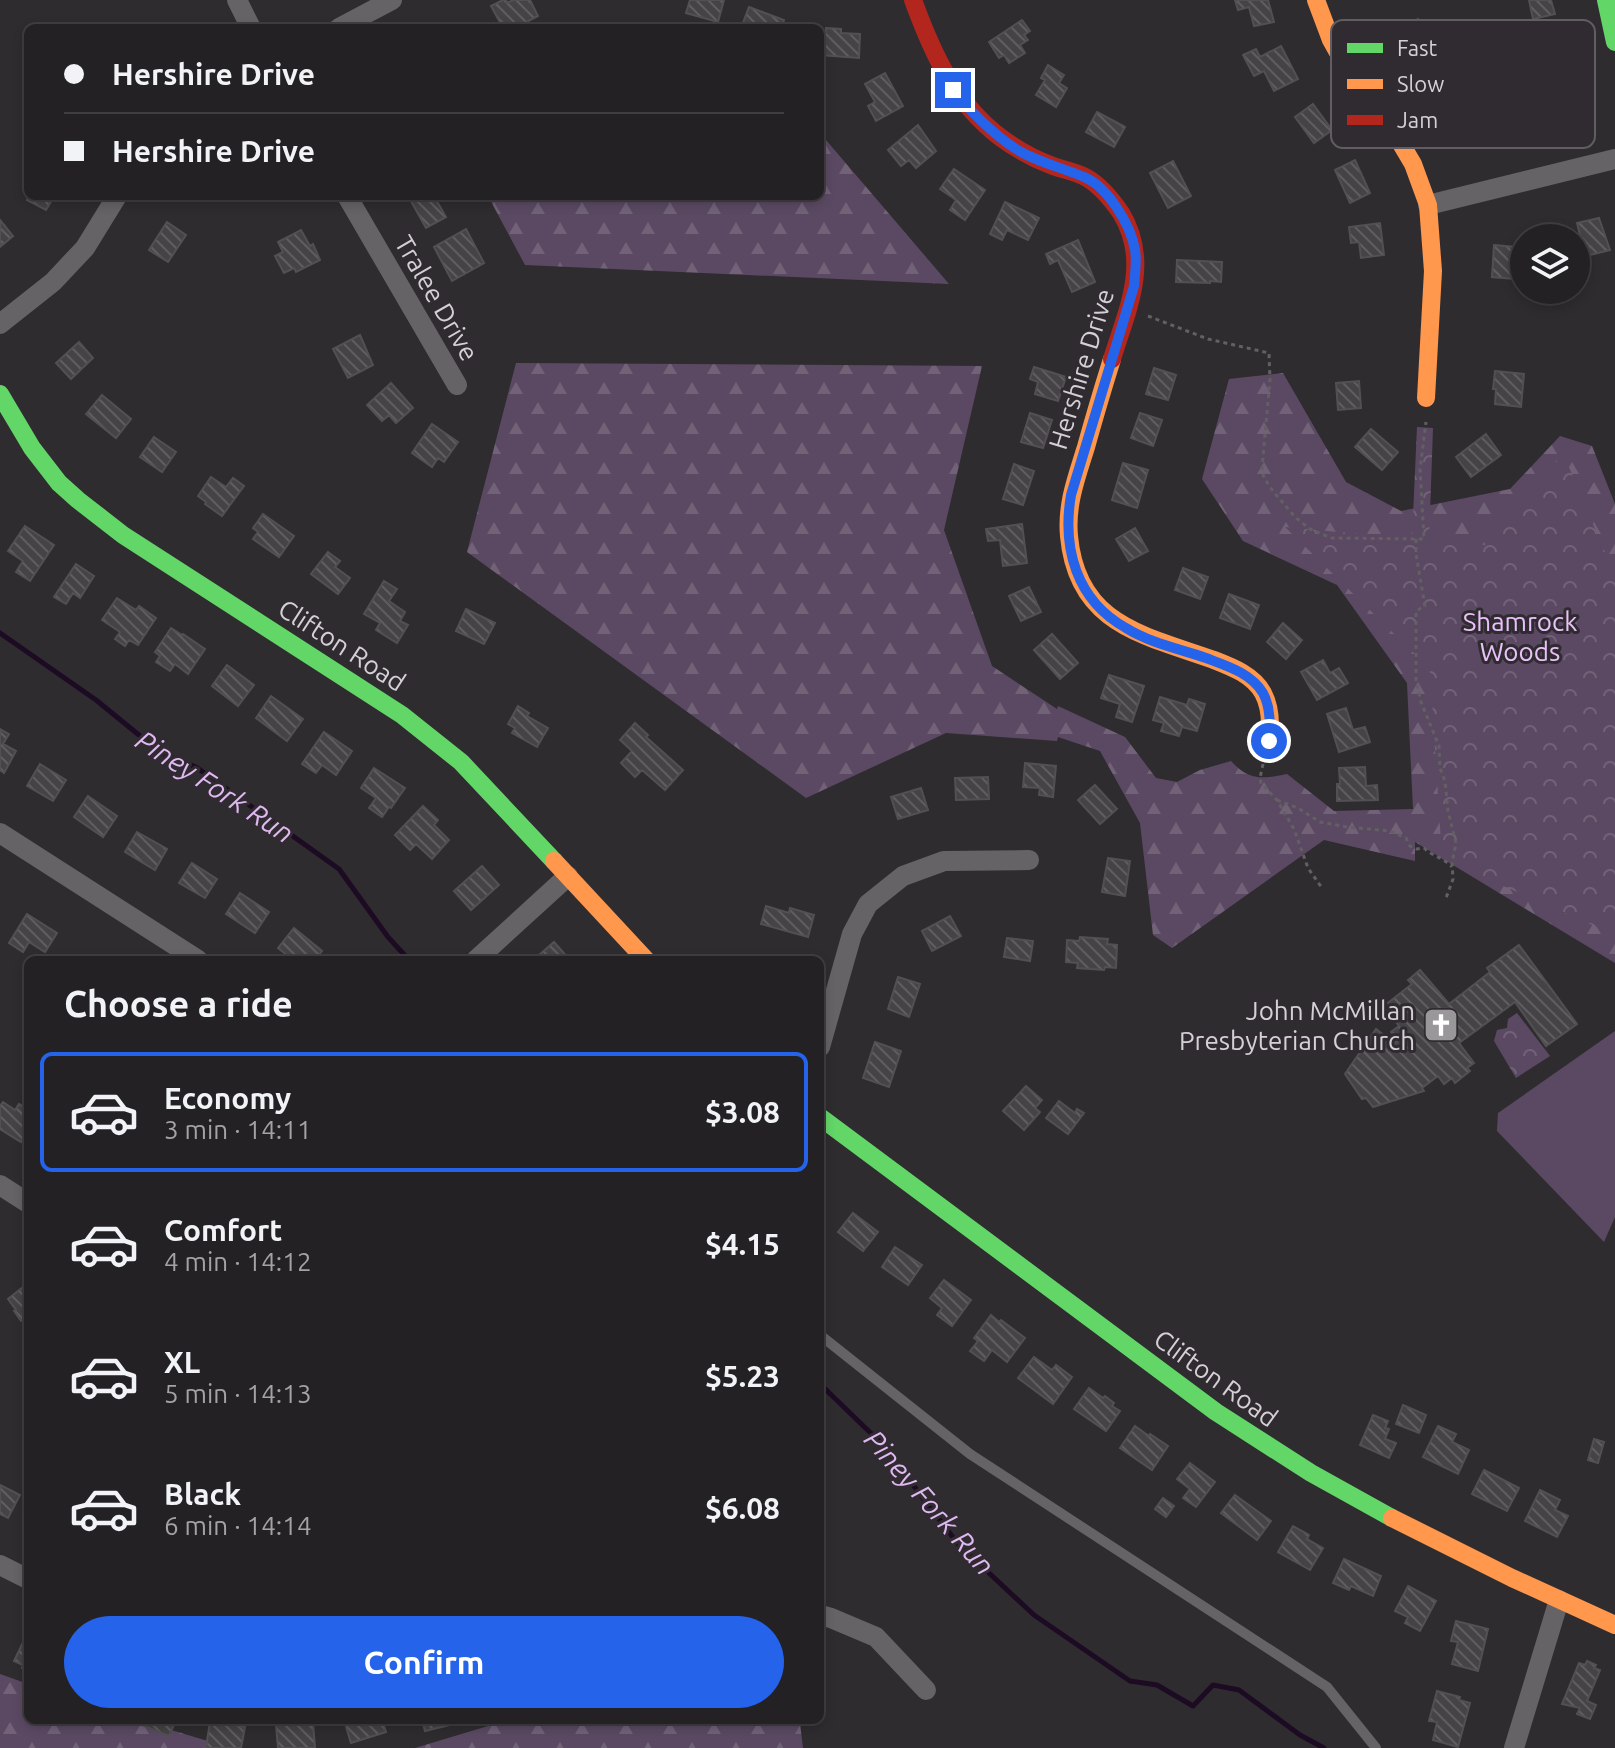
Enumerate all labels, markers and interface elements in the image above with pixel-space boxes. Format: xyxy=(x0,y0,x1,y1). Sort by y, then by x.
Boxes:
legend xyxy=(1331,20,1595,148)
text: Fast xyxy=(1397,35,1438,60)
text: Hershire Drive xyxy=(112,57,315,91)
text: Slow xyxy=(1397,71,1444,96)
route end xyxy=(935,72,971,108)
text: Jam xyxy=(1397,107,1438,132)
text: Hershire Drive xyxy=(112,134,315,168)
map controls xyxy=(1510,224,1590,304)
button: layers xyxy=(1510,224,1590,304)
street label: Tralee Drive xyxy=(390,230,484,366)
street label: Hershire Drive xyxy=(1043,285,1119,453)
street label: Clifton Road xyxy=(273,593,411,697)
park label: Shamrock Woods xyxy=(1463,607,1577,666)
route start xyxy=(1251,723,1287,759)
water label: Piney Fork Run xyxy=(130,724,300,848)
text: Choose a ride xyxy=(64,983,293,1024)
place label: John McMillan Presbyterian Church xyxy=(1179,996,1415,1055)
church icon: John McMillan Presbyterian Church xyxy=(1422,1006,1460,1044)
icon: car xyxy=(68,1076,140,1148)
text: Economy xyxy=(164,1081,291,1115)
text: $3.08 xyxy=(705,1095,780,1129)
text: 3 min · 14:11 xyxy=(164,1115,312,1144)
icon: car xyxy=(68,1208,140,1280)
text: Comfort xyxy=(164,1213,282,1247)
text: $4.15 xyxy=(705,1227,780,1261)
text: 4 min · 14:12 xyxy=(164,1247,312,1276)
street label: Clifton Road xyxy=(1149,1324,1283,1432)
icon: car xyxy=(68,1340,140,1412)
text: XL xyxy=(164,1345,200,1379)
text: $5.23 xyxy=(705,1359,780,1393)
text: 5 min · 14:13 xyxy=(164,1379,312,1408)
water label: Piney Fork Run xyxy=(859,1423,1001,1581)
icon: car xyxy=(68,1472,140,1544)
text: Black xyxy=(164,1477,241,1511)
text: $6.08 xyxy=(705,1491,780,1525)
text: 6 min · 14:14 xyxy=(164,1511,312,1540)
button: Confirm xyxy=(64,1616,784,1708)

